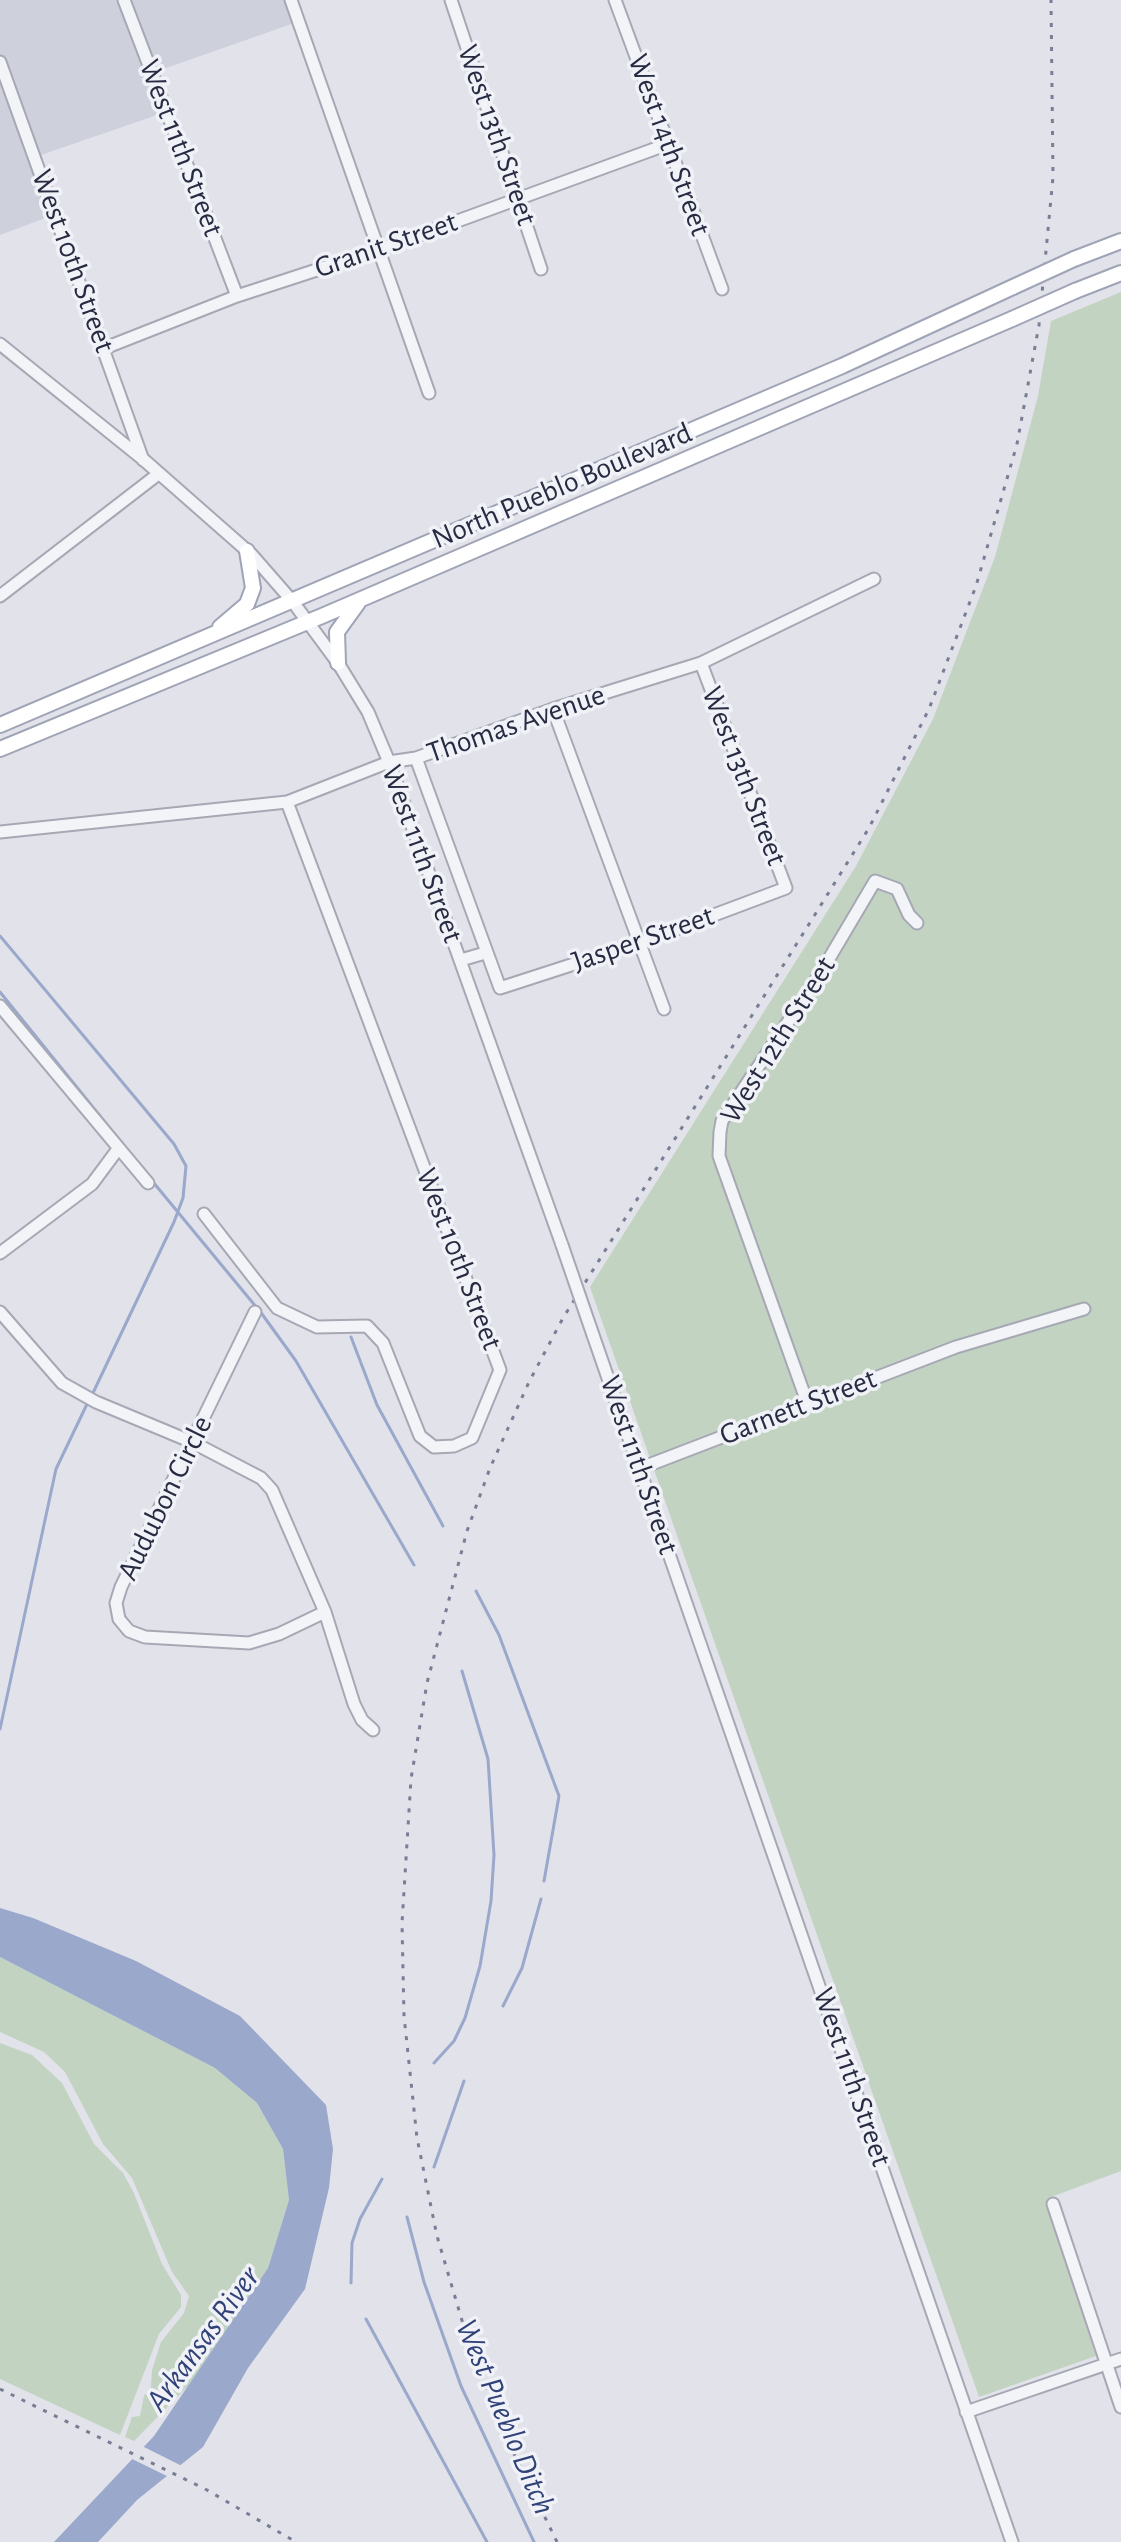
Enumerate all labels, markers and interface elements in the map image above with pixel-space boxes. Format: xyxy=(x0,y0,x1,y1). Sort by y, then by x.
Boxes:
street label: West 13th Street xyxy=(449,40,545,230)
street label: West 14th Street xyxy=(620,49,718,241)
street label: West 11th Street xyxy=(131,55,231,241)
street label: West 10th Street xyxy=(23,165,123,357)
street label: Granit Street xyxy=(310,204,462,286)
street label: North Pueblo Boulevard xyxy=(427,415,697,557)
street label: Thomas Avenue xyxy=(422,677,610,771)
street label: West 13th Street xyxy=(693,682,795,870)
street label: West 11th Street xyxy=(373,760,471,948)
street label: Jasper Street xyxy=(567,898,719,980)
street label: West 12th Street xyxy=(712,950,844,1130)
street label: West 10th Street xyxy=(408,1163,510,1355)
street label: Garnett Street xyxy=(715,1361,881,1453)
street label: West 11th Street xyxy=(592,1371,686,1559)
street label: Audubon Circle xyxy=(110,1410,220,1586)
street label: West 11th Street xyxy=(805,1983,899,2171)
water label: Arkansas River xyxy=(138,2259,268,2419)
water label: West Pueblo Ditch xyxy=(447,2314,563,2520)

